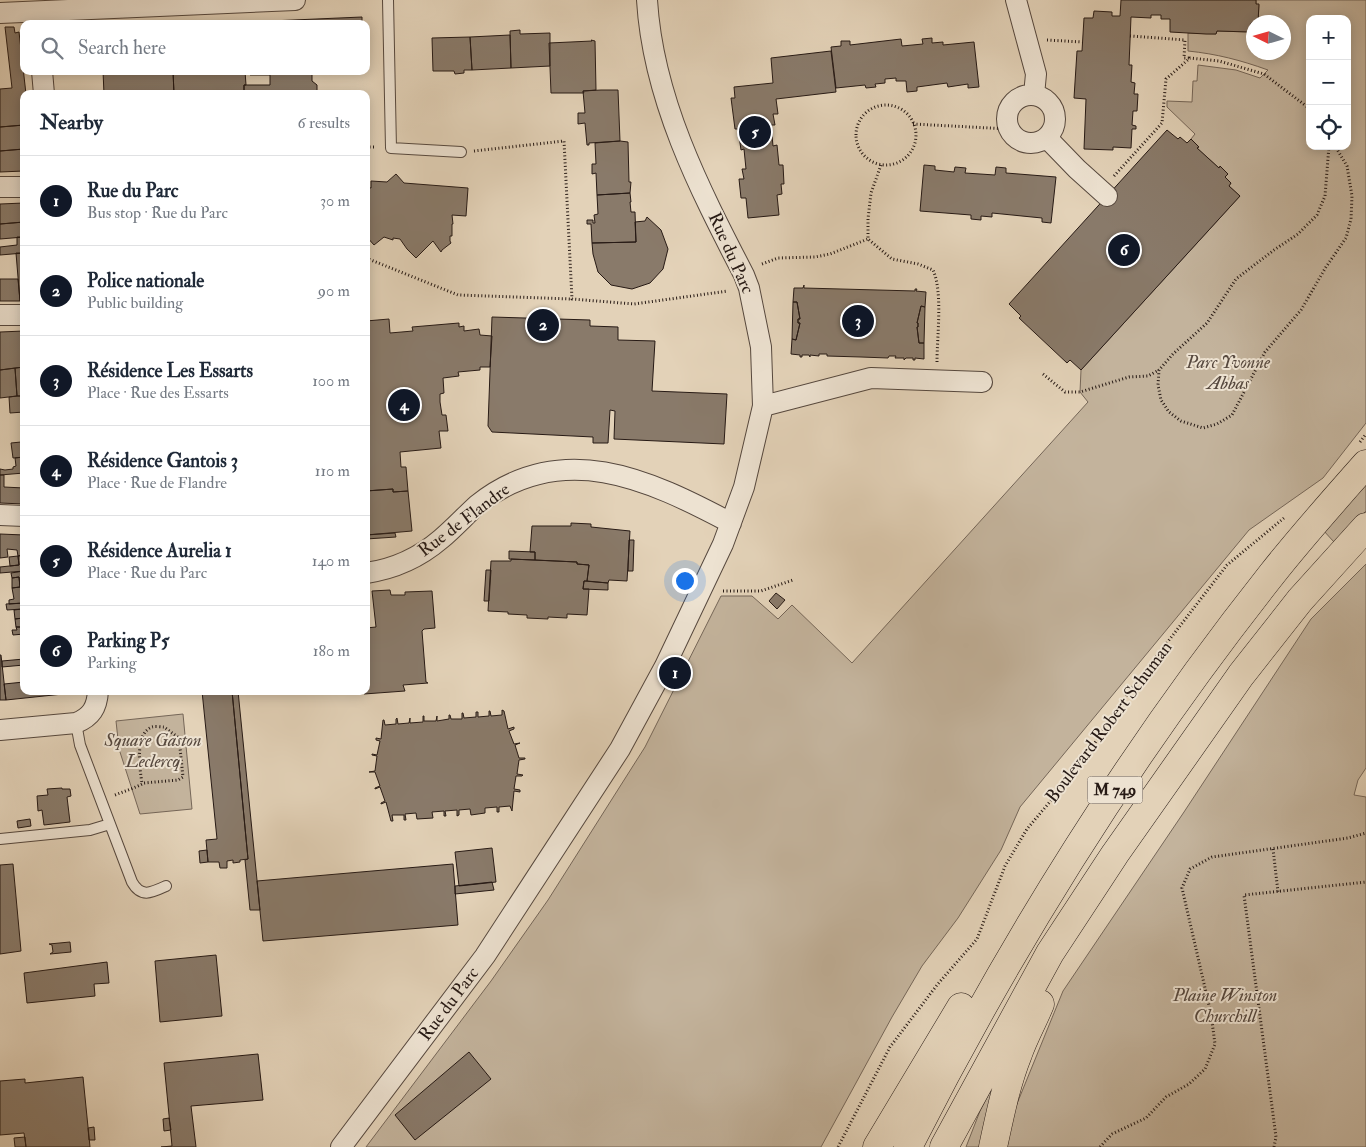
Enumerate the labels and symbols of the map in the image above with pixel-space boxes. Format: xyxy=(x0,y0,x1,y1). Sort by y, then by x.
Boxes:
north arrow xyxy=(1246,15,1291,60)
pin: 5 xyxy=(739,113,771,151)
street label: Rue du Parc xyxy=(703,209,759,297)
pin: 6 xyxy=(1108,231,1140,269)
pin: 3 xyxy=(842,302,874,340)
pin: 2 xyxy=(527,306,559,344)
park label: Parc Yvonne Abbas xyxy=(1185,351,1271,395)
pin: 4 xyxy=(388,386,420,424)
street label: Rue de Flandre xyxy=(414,478,515,562)
your location xyxy=(672,568,698,594)
street label: Boulevard Robert Schuman xyxy=(1041,637,1177,807)
pin: 1 xyxy=(659,654,691,692)
park label: Square Gaston Leclercq xyxy=(103,729,202,773)
road number: M 749 xyxy=(1088,776,1142,804)
street label: Rue du Parc xyxy=(414,962,484,1046)
park label: Plaine Winston Churchill xyxy=(1172,984,1277,1028)

